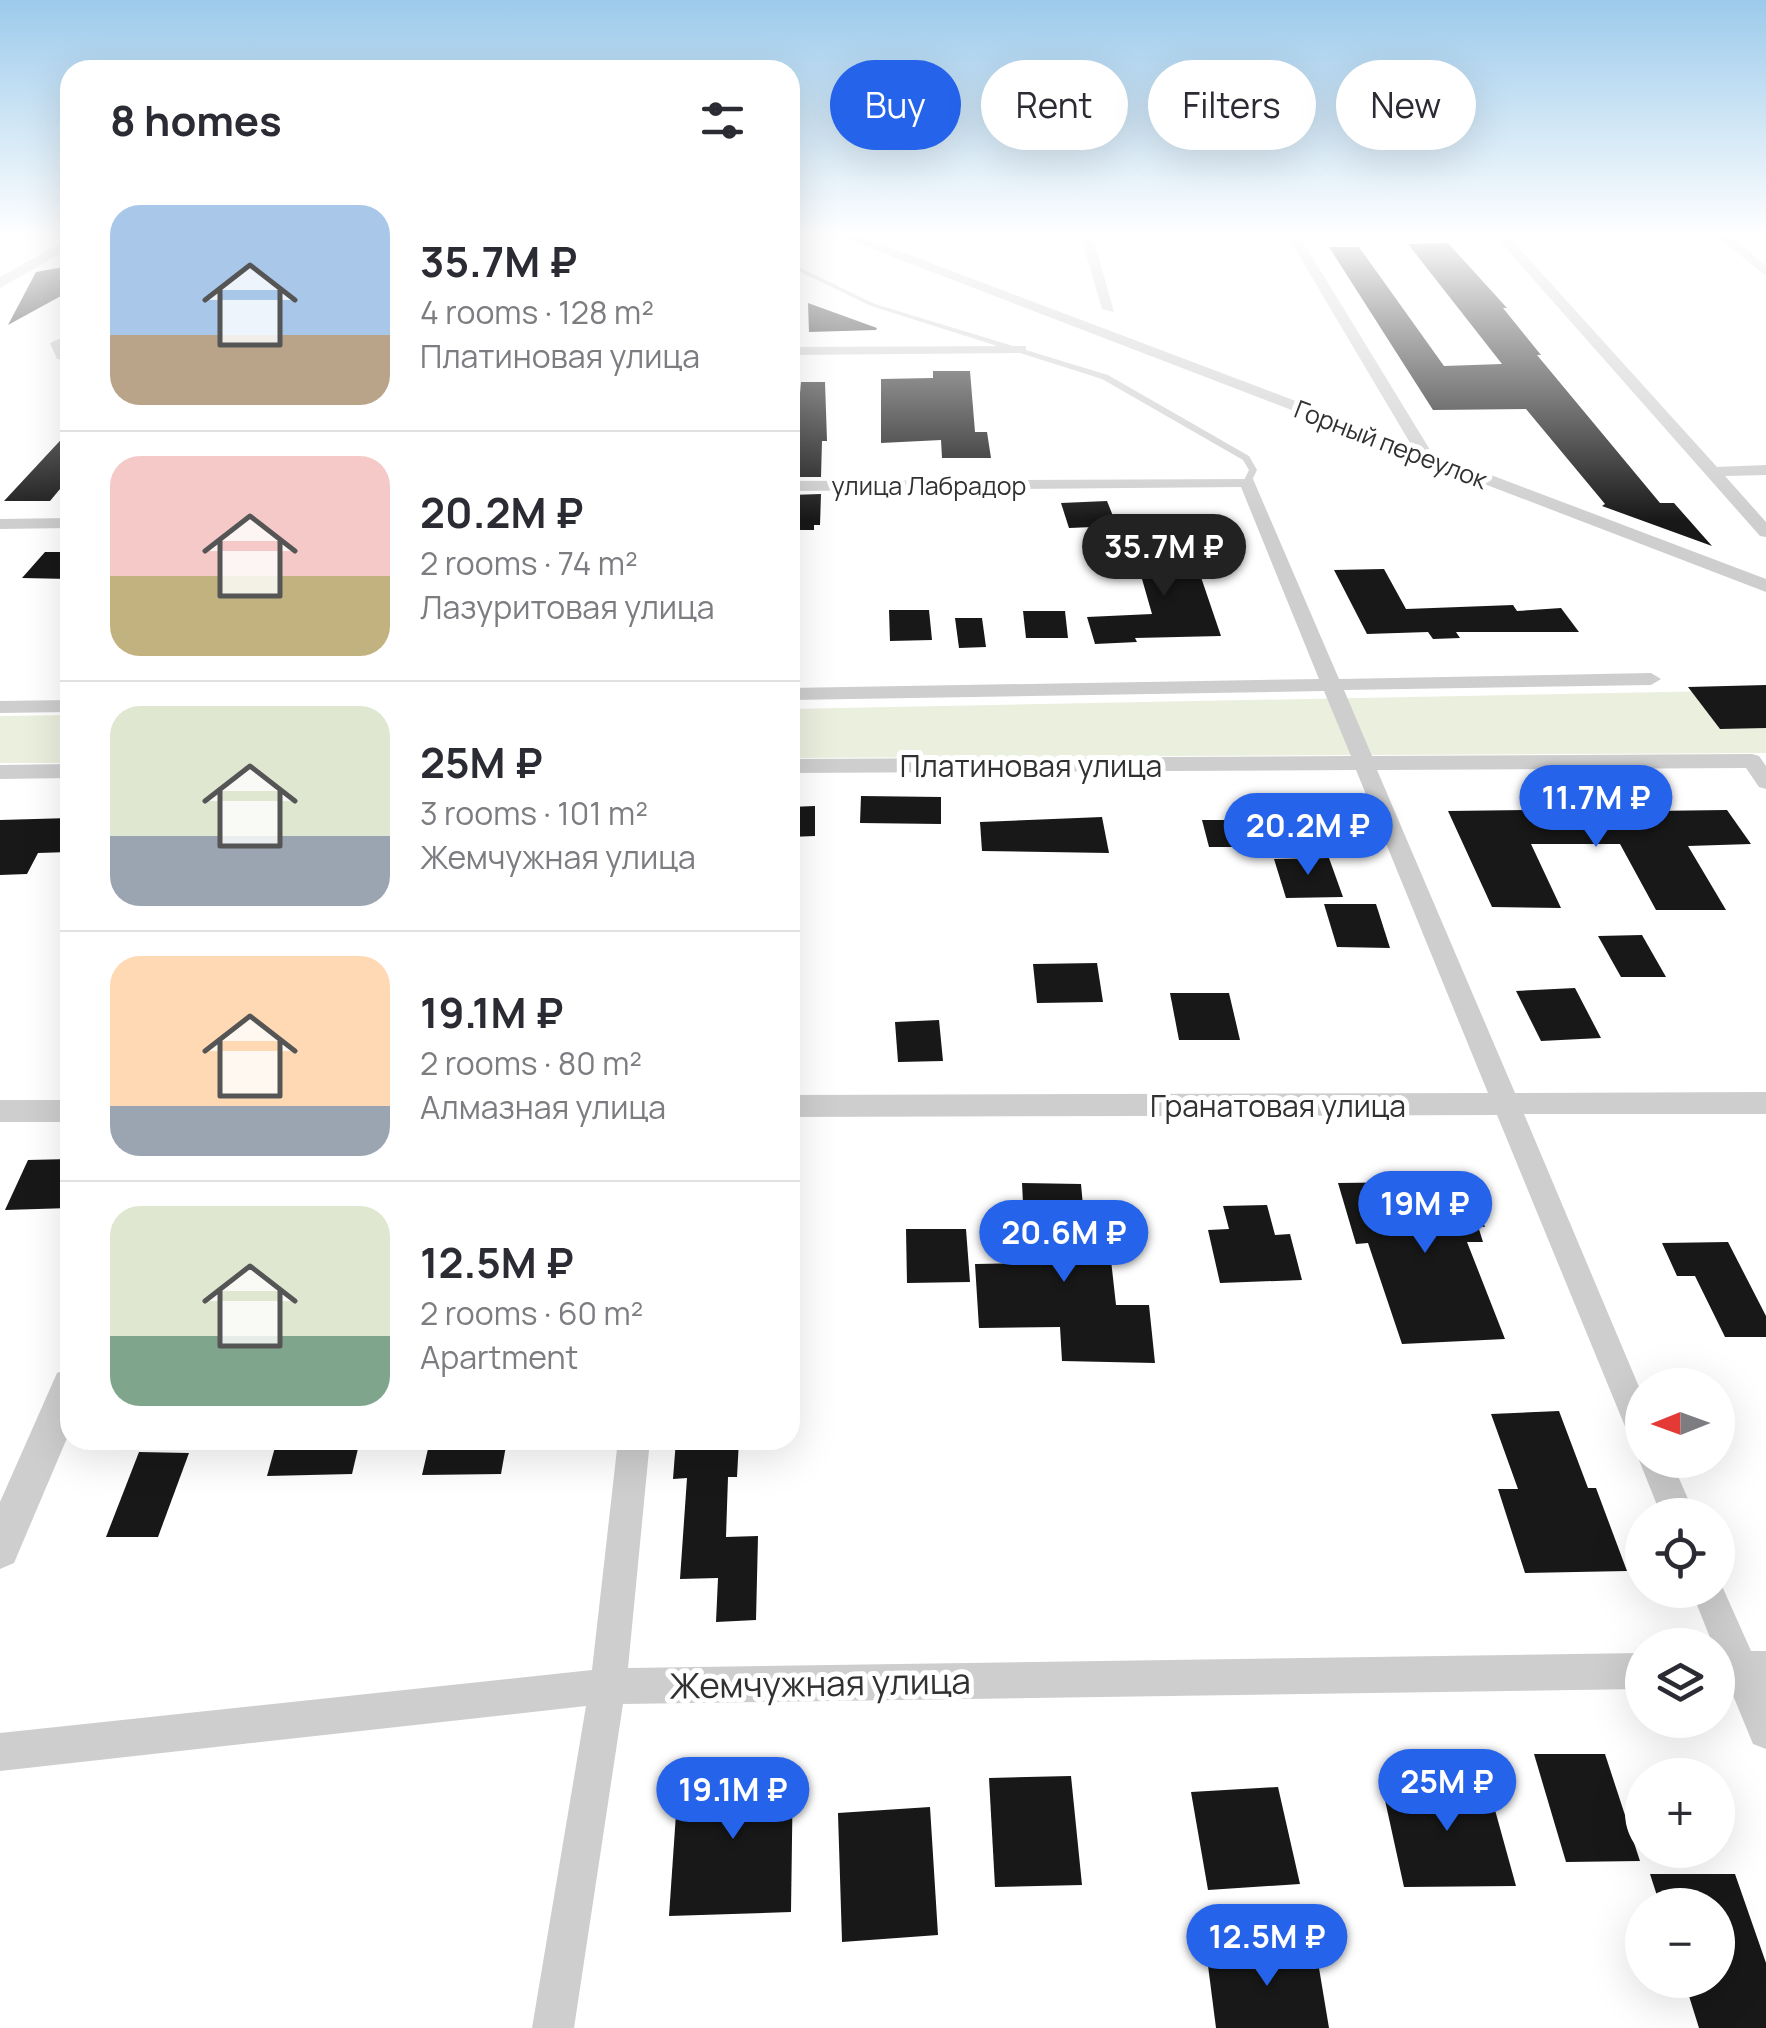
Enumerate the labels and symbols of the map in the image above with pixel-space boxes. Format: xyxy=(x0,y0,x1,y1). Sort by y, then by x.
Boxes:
street label: Горный переулок xyxy=(1290,391,1493,497)
street label: улица Лабрадор xyxy=(832,468,1026,503)
pin: 35.7M ₽ xyxy=(1072,514,1256,599)
street label: Платиновая улица xyxy=(900,745,1162,786)
pin: 11.7M ₽ xyxy=(1504,765,1688,850)
pin: 20.2M ₽ xyxy=(1216,793,1400,878)
street label: Гранатовая улица xyxy=(1150,1085,1406,1126)
pin: 19M ₽ xyxy=(1355,1171,1495,1256)
pin: 20.6M ₽ xyxy=(972,1200,1156,1285)
north arrow xyxy=(1625,1368,1735,1478)
street label: Жемчужная улица xyxy=(669,1656,971,1710)
pin: 25M ₽ xyxy=(1377,1749,1517,1834)
pin: 19.1M ₽ xyxy=(641,1757,825,1842)
pin: 12.5M ₽ xyxy=(1175,1904,1359,1989)

